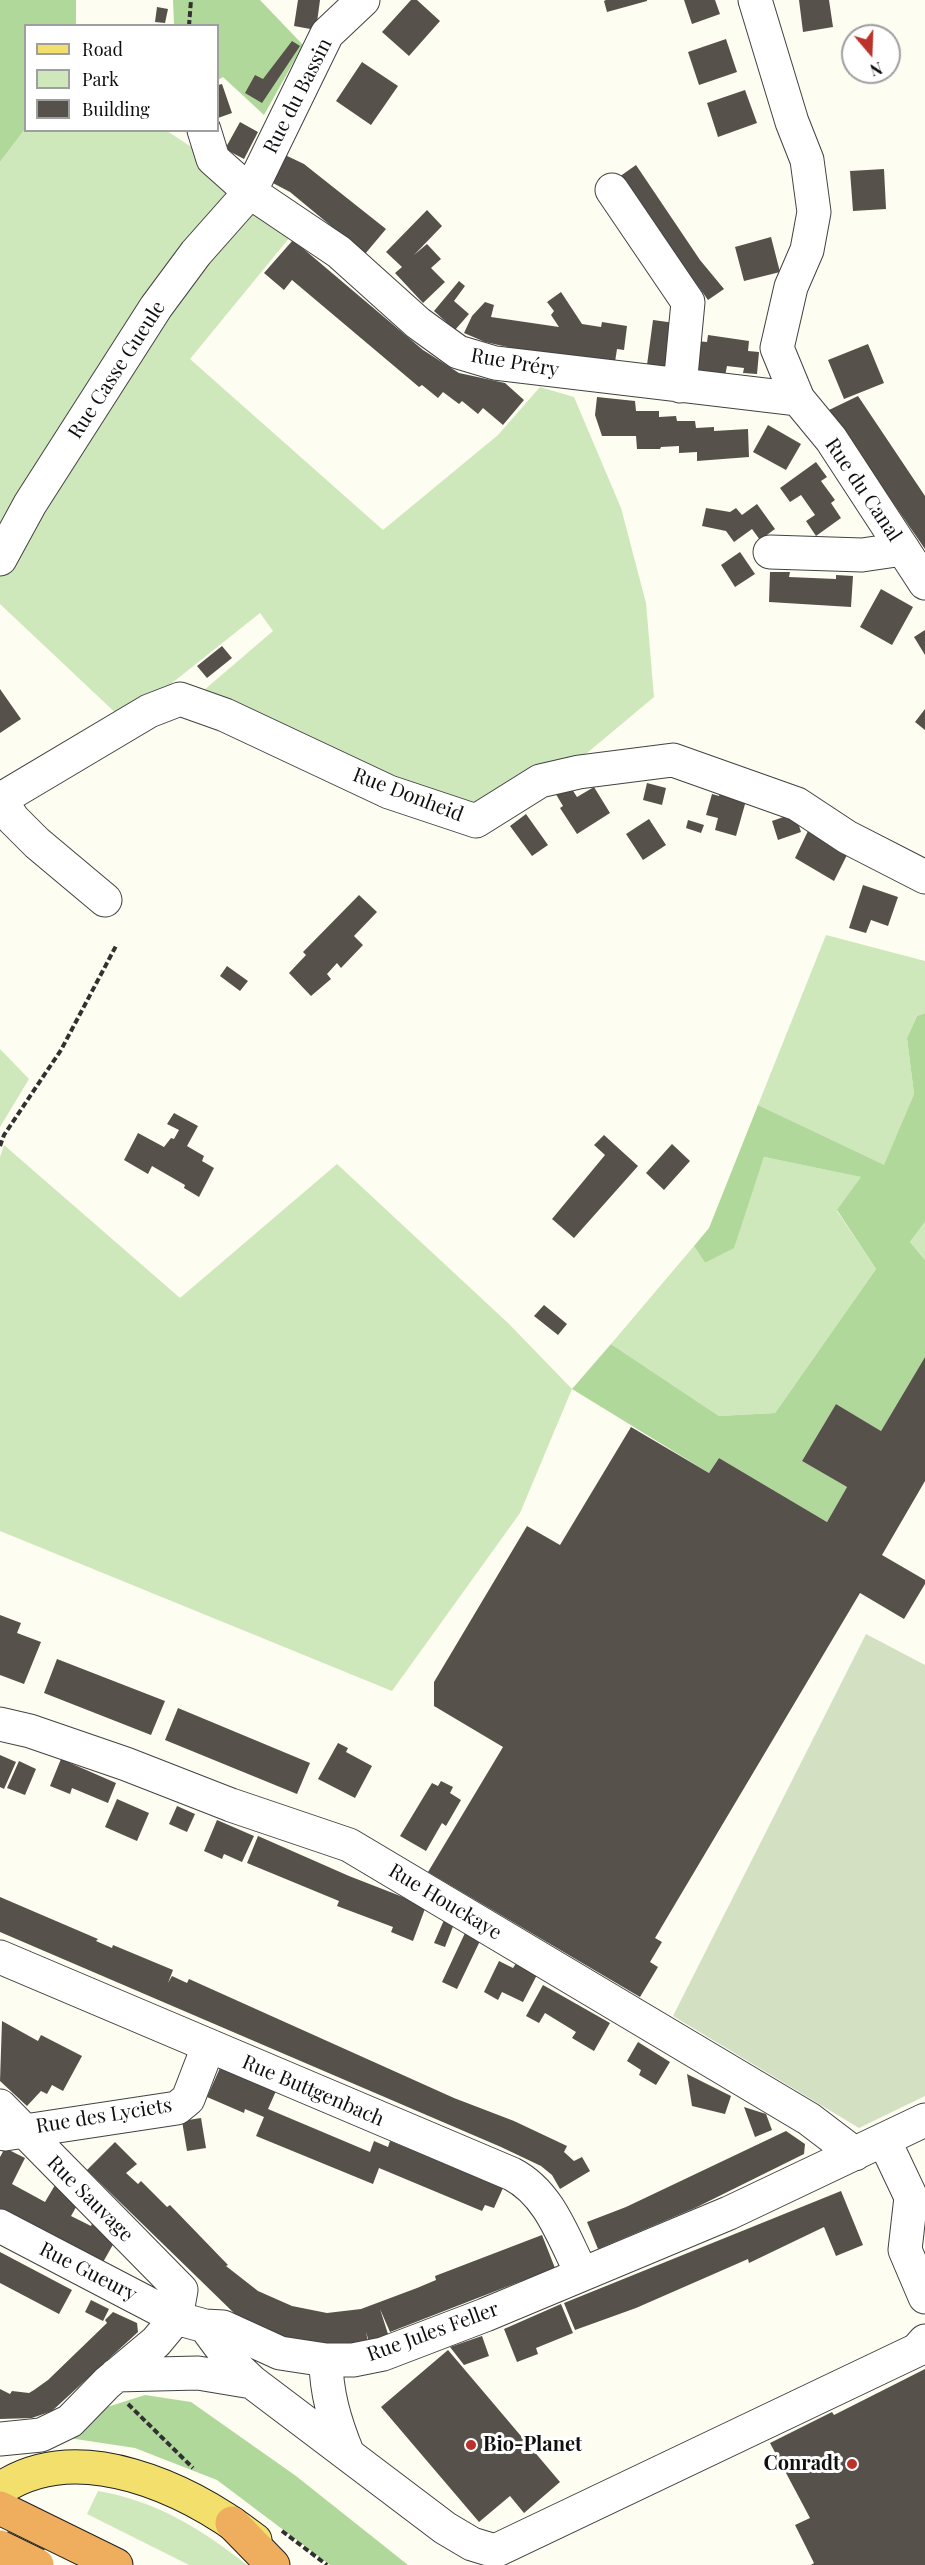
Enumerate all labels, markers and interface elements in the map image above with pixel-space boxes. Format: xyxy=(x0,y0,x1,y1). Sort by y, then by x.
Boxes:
legend xyxy=(24,24,219,132)
north arrow xyxy=(841,24,901,84)
street label: Rue du Bassin xyxy=(259,34,337,158)
text: Road xyxy=(82,37,123,61)
text: N xyxy=(867,58,885,81)
text: Park xyxy=(82,67,119,91)
text: Building xyxy=(82,97,150,121)
street label: Rue Casse Gueule xyxy=(64,297,170,443)
street label: Rue Préry xyxy=(469,343,561,383)
street label: Rue du Canal xyxy=(820,434,906,546)
street label: Rue Donheid xyxy=(349,763,467,827)
street label: Rue Houckaye xyxy=(384,1859,506,1945)
street label: Rue Buttgenbach xyxy=(238,2050,388,2132)
street label: Rue des Lyciets xyxy=(34,2093,174,2139)
street label: Rue Sauvage xyxy=(42,2151,138,2247)
street label: Rue Gueury xyxy=(35,2237,141,2307)
street label: Rue Jules Feller xyxy=(364,2297,502,2367)
place label: Bio-Planet xyxy=(483,2433,582,2457)
marker: Bio-Planet xyxy=(464,2438,478,2452)
place label: Conradt xyxy=(764,2452,840,2476)
marker: Conradt xyxy=(845,2457,859,2471)

